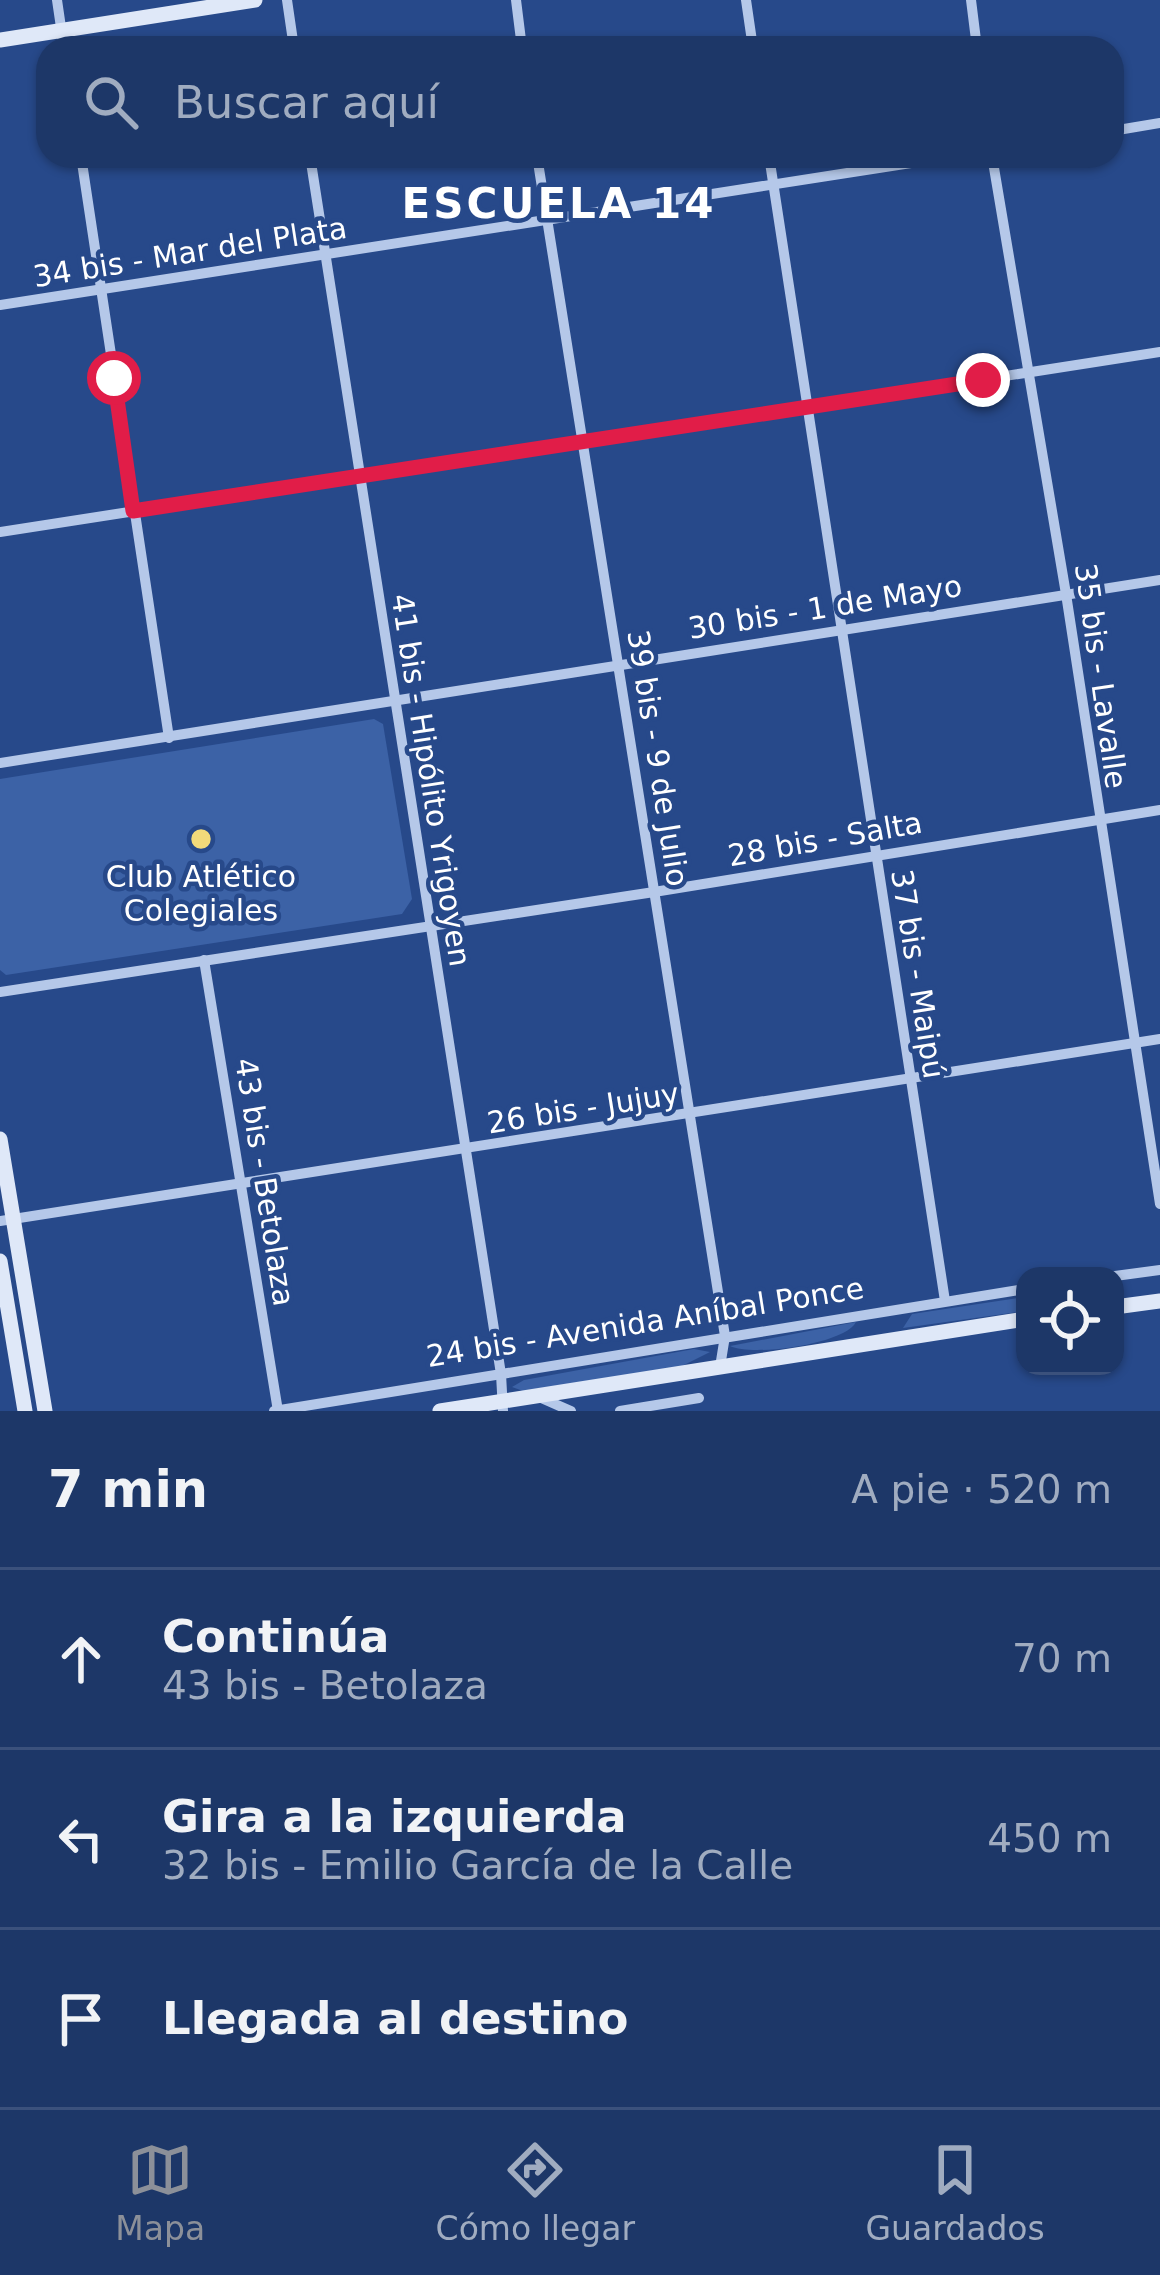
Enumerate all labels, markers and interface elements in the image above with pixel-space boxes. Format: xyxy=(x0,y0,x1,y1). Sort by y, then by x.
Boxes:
search box xyxy=(36,36,1124,168)
icon: search xyxy=(78,69,144,135)
text: Buscar aquí xyxy=(174,76,439,129)
district label: ESCUELA 14 xyxy=(402,179,716,228)
street label: 34 bis - Mar del Plata xyxy=(31,210,349,294)
route start xyxy=(87,351,141,405)
route end xyxy=(956,353,1010,407)
street label: 35 bis - Lavalle xyxy=(1068,561,1134,791)
street label: 30 bis - 1 de Mayo xyxy=(686,568,964,646)
street label: 41 bis - Hipólito Yrigoyen xyxy=(384,591,478,969)
street label: 39 bis - 9 de Julio xyxy=(620,627,696,889)
street label: 28 bis - Salta xyxy=(725,805,925,873)
marker: Club Atlético Colegiales xyxy=(188,826,214,852)
place label: Club Atlético Colegiales xyxy=(106,859,296,928)
street label: 37 bis - Maipú xyxy=(884,867,952,1081)
street label: 43 bis - Betolaza xyxy=(228,1055,302,1309)
street label: 26 bis - Jujuy xyxy=(485,1076,681,1140)
map controls xyxy=(1016,1267,1124,1375)
button: locate xyxy=(1016,1267,1124,1375)
street label: 24 bis - Avenida Aníbal Ponce xyxy=(424,1270,866,1374)
text: 7 min xyxy=(48,1460,208,1519)
text: A pie · 520 m xyxy=(851,1467,1112,1512)
text: Continúa xyxy=(162,1610,389,1663)
icon: ahead xyxy=(48,1626,114,1692)
text: 70 m xyxy=(1012,1636,1112,1681)
text: 43 bis - Betolaza xyxy=(162,1663,488,1708)
text: Gira a la izquierda xyxy=(162,1790,627,1843)
icon: left xyxy=(48,1806,114,1872)
text: 450 m xyxy=(987,1816,1112,1861)
text: 32 bis - Emilio García de la Calle xyxy=(162,1843,793,1888)
icon: arrive xyxy=(48,1986,114,2052)
text: Llegada al destino xyxy=(162,1992,628,2045)
tab: Mapa xyxy=(115,2137,205,2248)
tab: Cómo llegar xyxy=(436,2137,635,2248)
tab: Guardados xyxy=(866,2137,1045,2248)

